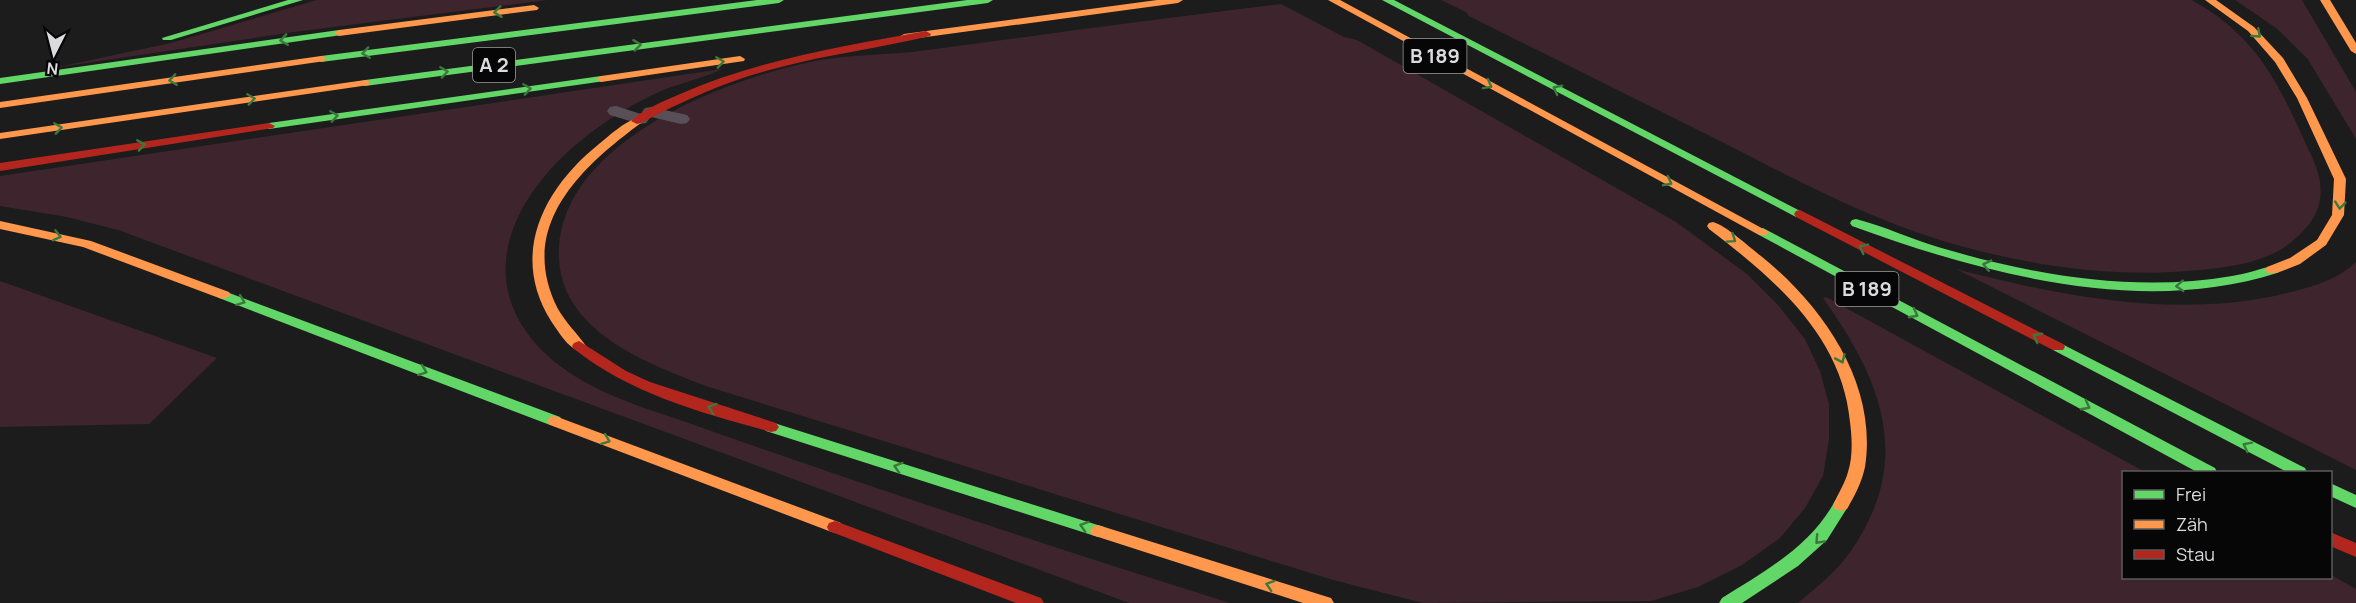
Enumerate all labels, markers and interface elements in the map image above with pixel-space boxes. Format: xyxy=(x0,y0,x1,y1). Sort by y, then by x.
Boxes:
one-way arrow xyxy=(494,6,503,18)
north arrow xyxy=(24,24,84,84)
one-way arrow xyxy=(2250,27,2261,38)
one-way arrow xyxy=(279,33,289,45)
road number: B 189 xyxy=(1404,39,1466,73)
one-way arrow xyxy=(632,40,642,52)
one-way arrow xyxy=(362,46,371,59)
road number: A 2 xyxy=(473,48,515,82)
one-way arrow xyxy=(715,56,724,68)
text: N xyxy=(46,57,59,80)
one-way arrow xyxy=(439,66,448,78)
one-way arrow xyxy=(169,73,178,85)
one-way arrow xyxy=(1482,78,1492,89)
one-way arrow xyxy=(522,83,531,95)
one-way arrow xyxy=(1553,85,1564,96)
one-way arrow xyxy=(246,94,255,106)
one-way arrow xyxy=(329,110,338,122)
one-way arrow xyxy=(53,122,62,134)
one-way arrow xyxy=(136,139,145,151)
one-way arrow xyxy=(1662,175,1673,186)
one-way arrow xyxy=(2334,201,2347,210)
one-way arrow xyxy=(52,229,62,242)
one-way arrow xyxy=(1726,232,1737,243)
one-way arrow xyxy=(1859,243,1870,255)
one-way arrow xyxy=(1982,259,1992,272)
road number: B 189 xyxy=(1836,272,1898,306)
one-way arrow xyxy=(2175,279,2184,292)
one-way arrow xyxy=(235,294,246,307)
one-way arrow xyxy=(1908,307,1919,318)
one-way arrow xyxy=(2032,333,2043,344)
one-way arrow xyxy=(1834,352,1846,363)
one-way arrow xyxy=(418,363,428,376)
one-way arrow xyxy=(2080,399,2091,411)
one-way arrow xyxy=(707,403,718,415)
one-way arrow xyxy=(600,432,611,445)
one-way arrow xyxy=(2243,441,2254,453)
one-way arrow xyxy=(893,462,904,474)
legend xyxy=(2122,471,2332,579)
text: Frei xyxy=(2176,482,2206,506)
text: Zäh xyxy=(2176,512,2208,536)
one-way arrow xyxy=(1079,521,1090,533)
one-way arrow xyxy=(1815,533,1826,544)
text: Stau xyxy=(2176,542,2215,566)
one-way arrow xyxy=(1265,580,1276,592)

